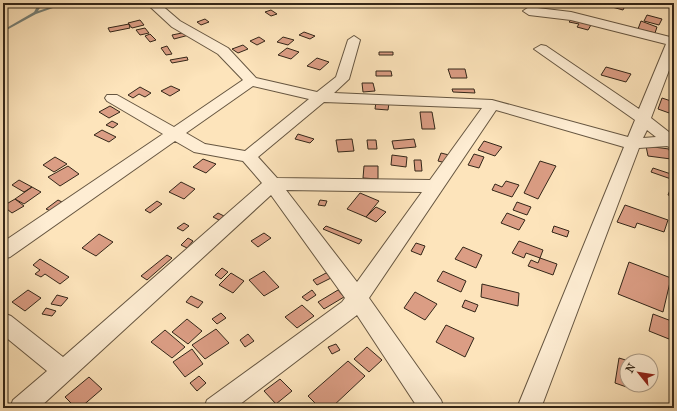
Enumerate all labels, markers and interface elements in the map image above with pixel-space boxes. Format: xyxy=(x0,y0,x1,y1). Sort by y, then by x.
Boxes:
north arrow xyxy=(619,353,659,393)
text: N xyxy=(623,361,639,375)

